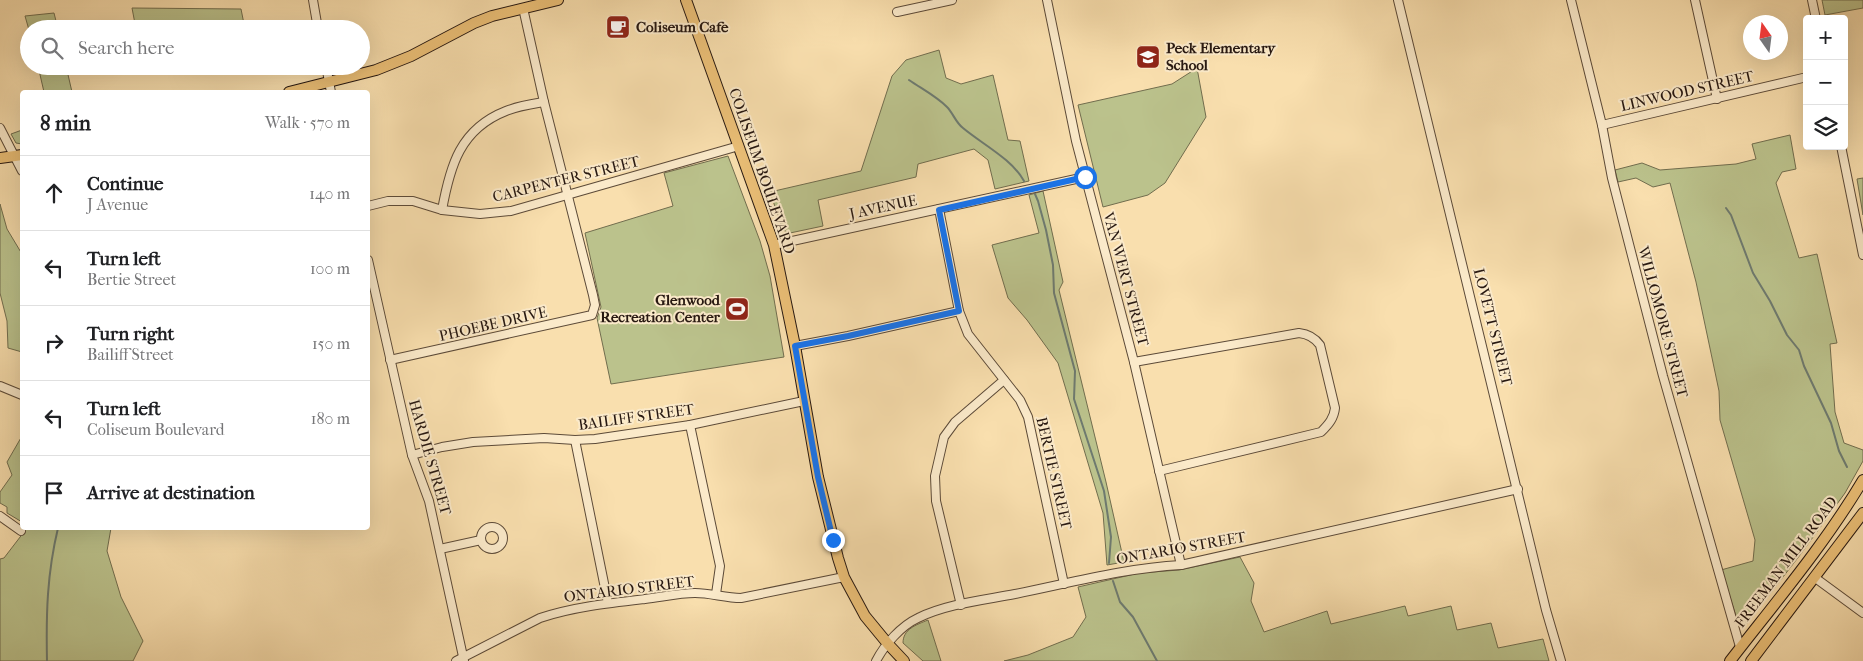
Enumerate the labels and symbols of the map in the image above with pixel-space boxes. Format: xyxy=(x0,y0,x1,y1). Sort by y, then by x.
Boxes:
cafe icon: Coliseum Cafe xyxy=(605,14,631,40)
north arrow xyxy=(1743,15,1788,60)
place label: Coliseum Cafe xyxy=(636,18,729,36)
place label: Peck Elementary School xyxy=(1166,39,1276,74)
school or university icon: Peck Elementary School xyxy=(1135,44,1161,70)
street label: LINWOOD STREET xyxy=(1619,67,1756,115)
street label: COLISEUM BOULEVARD xyxy=(725,86,799,256)
street label: CARPENTER STREET xyxy=(491,152,642,206)
route start xyxy=(1074,166,1097,189)
street label: J AVENUE xyxy=(847,191,919,223)
street label: VAN WERT STREET xyxy=(1099,209,1153,349)
street label: WILLOMORE STREET xyxy=(1634,243,1692,401)
street label: LOVETT STREET xyxy=(1470,266,1517,388)
place label: Glenwood Recreation Center xyxy=(600,291,721,326)
sports icon: Glenwood Recreation Center xyxy=(724,296,750,322)
street label: PHOEBE DRIVE xyxy=(437,303,549,345)
street label: HARDIE STREET xyxy=(405,397,455,518)
street label: BAILIFF STREET xyxy=(577,400,696,434)
street label: BERTIE STREET xyxy=(1032,415,1076,532)
street label: FREEMAN MILL ROAD xyxy=(1731,493,1841,631)
street label: ONTARIO STREET xyxy=(1115,528,1248,568)
route end xyxy=(822,529,845,552)
street label: ONTARIO STREET xyxy=(563,572,696,606)

